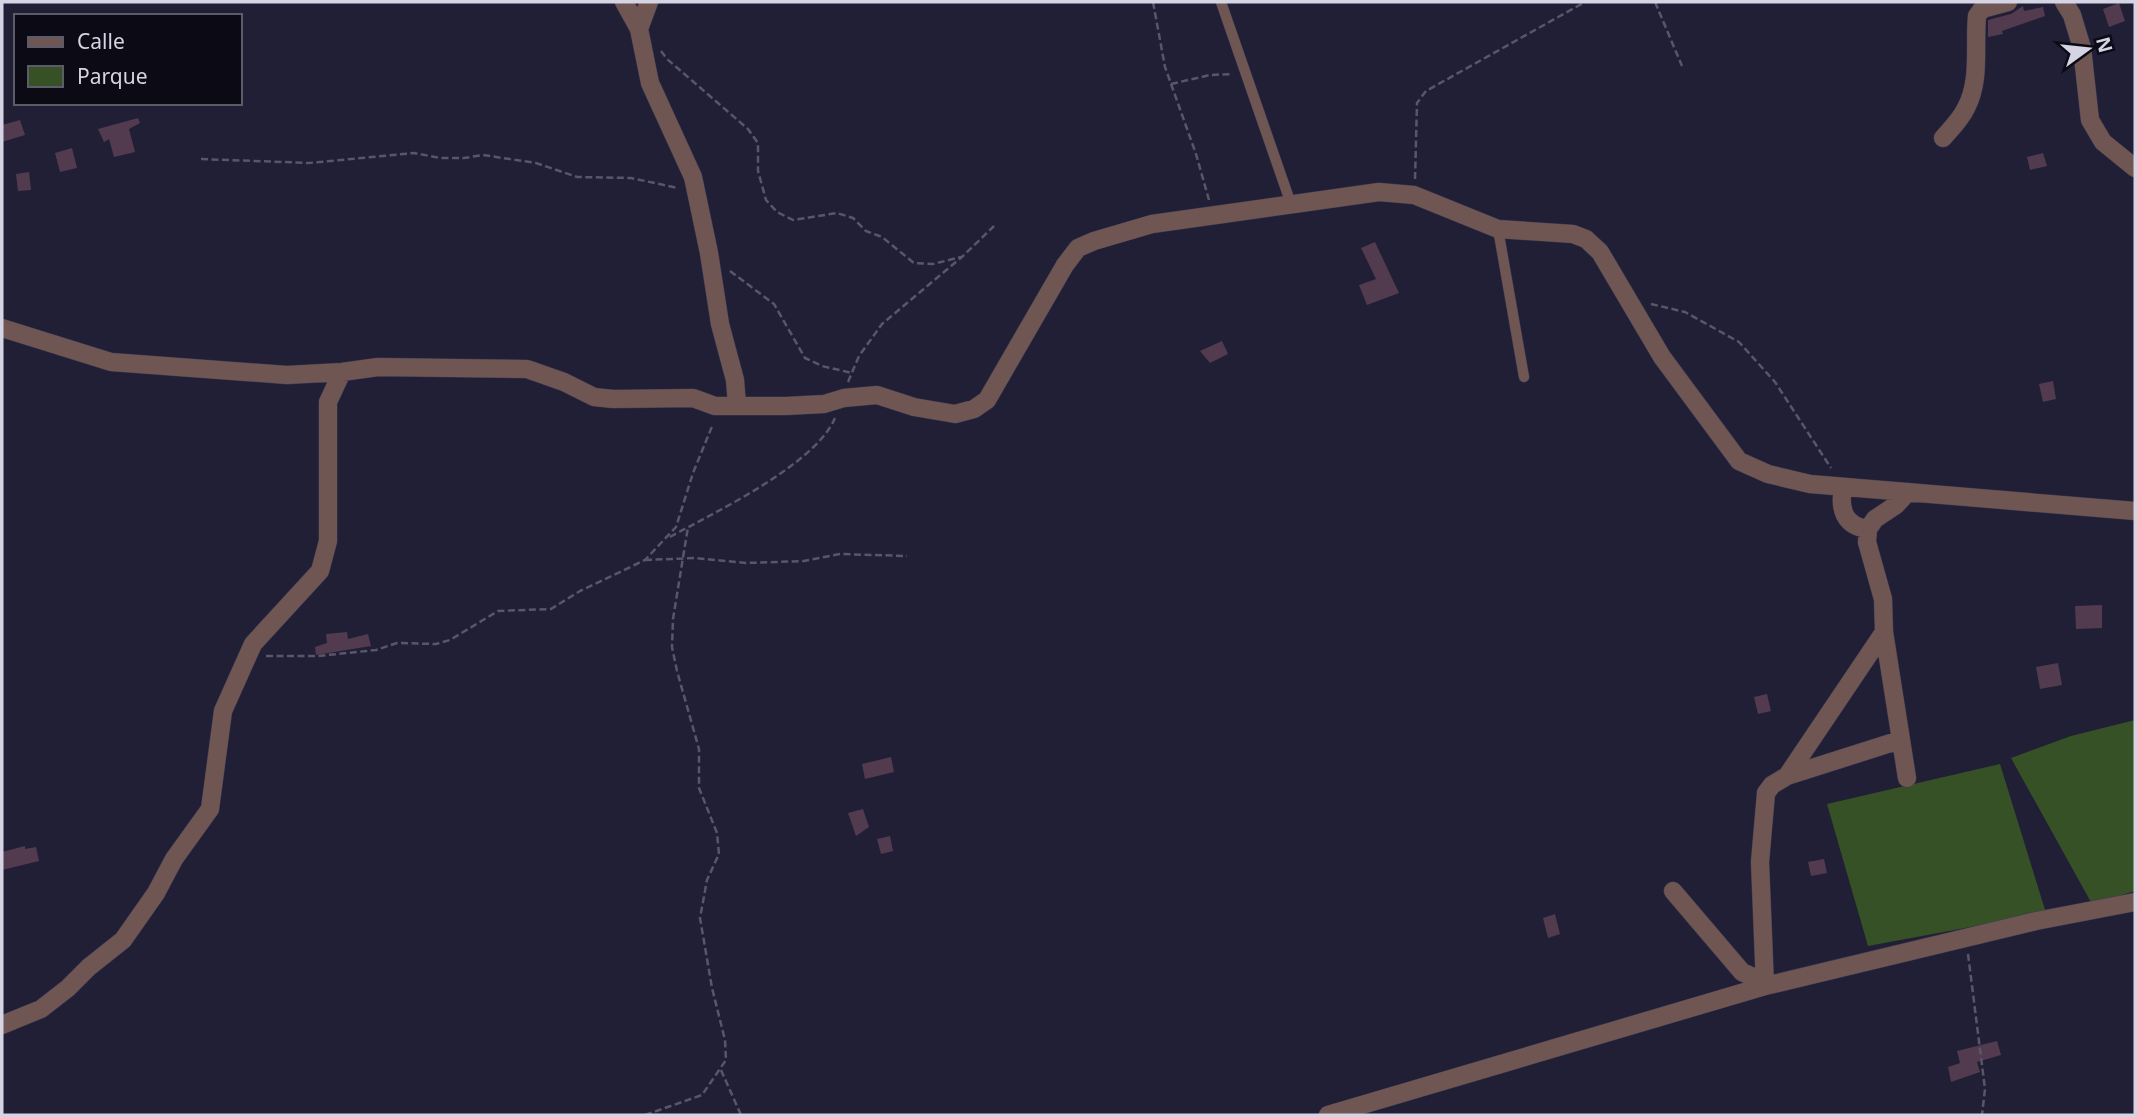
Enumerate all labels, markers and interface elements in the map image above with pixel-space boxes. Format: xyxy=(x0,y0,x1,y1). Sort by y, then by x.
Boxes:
legend xyxy=(14,14,242,105)
north arrow xyxy=(2053,14,2123,84)
text: Calle xyxy=(77,27,125,55)
text: N xyxy=(2090,34,2119,55)
text: Parque xyxy=(77,62,147,90)

